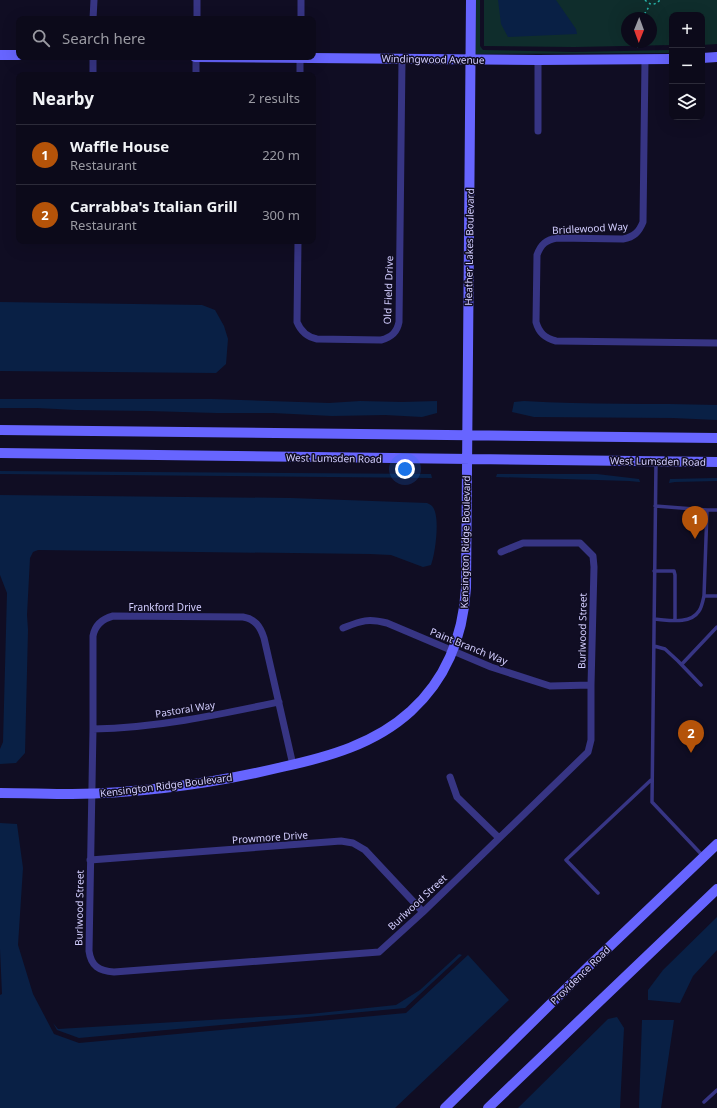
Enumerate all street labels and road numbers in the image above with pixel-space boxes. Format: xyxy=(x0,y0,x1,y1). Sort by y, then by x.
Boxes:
street label: Windingwood Avenue xyxy=(381,51,485,67)
street label: Heather Lakes Boulevard xyxy=(461,188,477,306)
street label: Bridlewood Way xyxy=(552,219,629,237)
street label: Old Field Drive xyxy=(380,255,396,325)
street label: West Lumsden Road xyxy=(286,450,382,466)
street label: West Lumsden Road xyxy=(610,453,706,469)
street label: Kensington Ridge Boulevard xyxy=(457,475,473,609)
street label: Burlwood Street xyxy=(574,592,590,669)
street label: Frankford Drive xyxy=(128,600,202,614)
street label: Paint Branch Way xyxy=(428,624,511,668)
street label: Pastoral Way xyxy=(154,697,217,721)
street label: Kensington Ridge Boulevard xyxy=(99,770,233,800)
street label: Prowmore Drive xyxy=(232,827,309,847)
street label: Burlwood Street xyxy=(71,869,87,946)
street label: Burlwood Street xyxy=(384,871,450,933)
street label: Providence Road xyxy=(547,943,613,1007)

